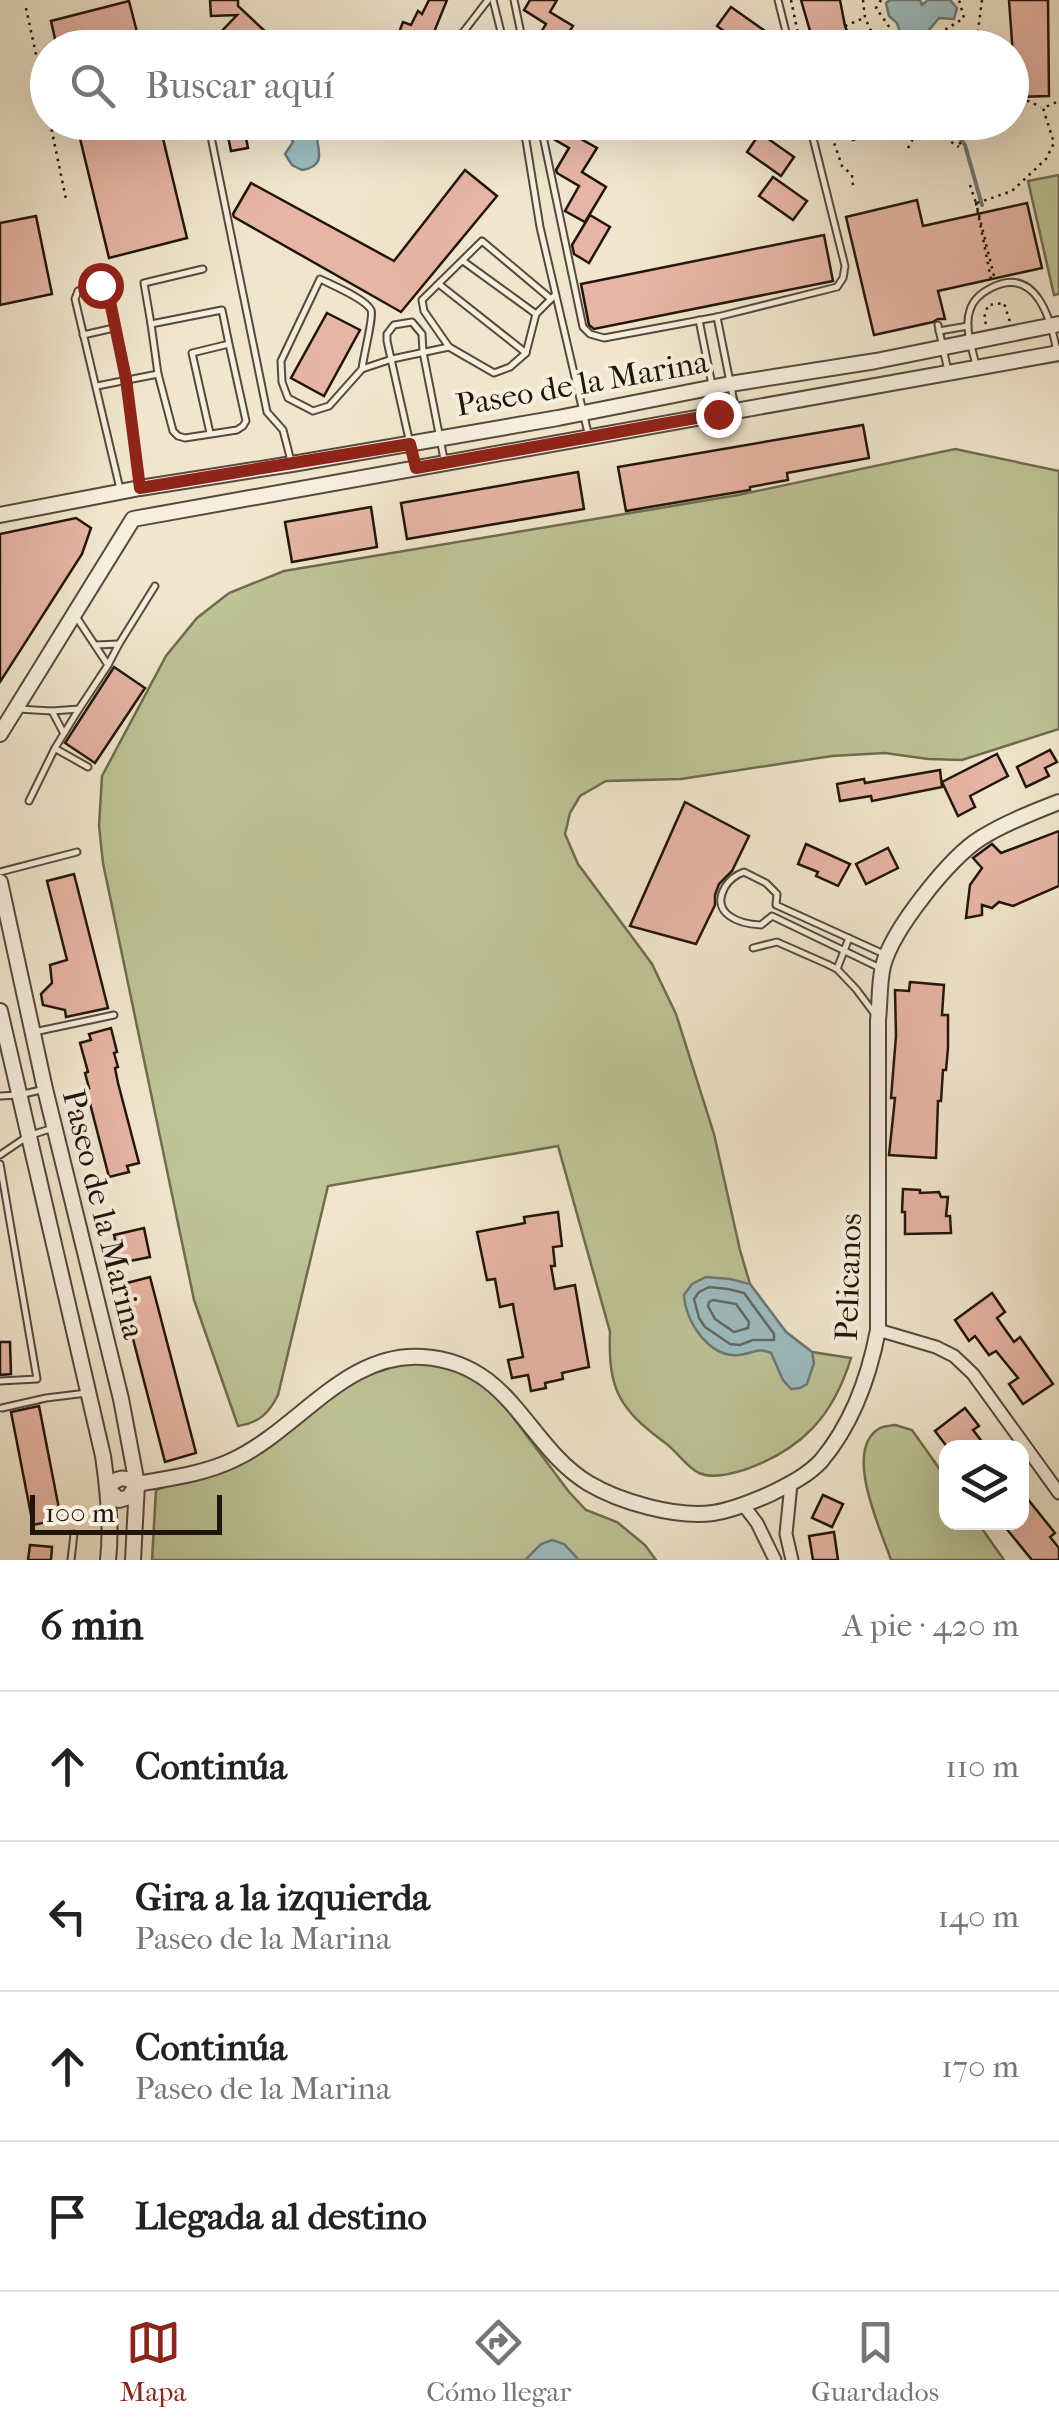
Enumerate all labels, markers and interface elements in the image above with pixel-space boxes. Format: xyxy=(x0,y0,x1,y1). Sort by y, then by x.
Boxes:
search box xyxy=(30,30,1029,140)
icon: search xyxy=(65,58,120,113)
text: Buscar aquí xyxy=(145,63,334,108)
route start xyxy=(78,263,124,309)
street label: Paseo de la Marina xyxy=(453,343,712,424)
route end xyxy=(696,392,742,438)
street label: Paseo de la Marina xyxy=(55,1086,153,1344)
street label: Pelicanos xyxy=(828,1213,869,1341)
map controls xyxy=(939,1440,1029,1530)
button: layers xyxy=(939,1440,1029,1530)
scale bar xyxy=(30,1490,222,1534)
text: 100 m xyxy=(45,1496,115,1529)
text: 6 min xyxy=(40,1601,143,1650)
text: A pie · 420 m xyxy=(842,1607,1019,1644)
icon: ahead xyxy=(40,1739,95,1794)
text: Continúa xyxy=(135,1744,287,1789)
text: 110 m xyxy=(945,1748,1019,1785)
text: Gira a la izquierda xyxy=(135,1875,430,1920)
icon: left xyxy=(40,1889,95,1944)
text: 140 m xyxy=(938,1898,1019,1935)
text: Paseo de la Marina xyxy=(135,1920,391,1957)
text: Continúa xyxy=(135,2025,287,2070)
icon: ahead xyxy=(40,2039,95,2094)
text: 170 m xyxy=(941,2048,1019,2085)
text: Paseo de la Marina xyxy=(135,2070,391,2107)
icon: arrive xyxy=(40,2189,95,2244)
text: Llegada al destino xyxy=(135,2194,427,2239)
tab: Mapa xyxy=(120,2315,187,2408)
tab: Cómo llegar xyxy=(426,2315,571,2408)
tab: Guardados xyxy=(811,2315,939,2408)

